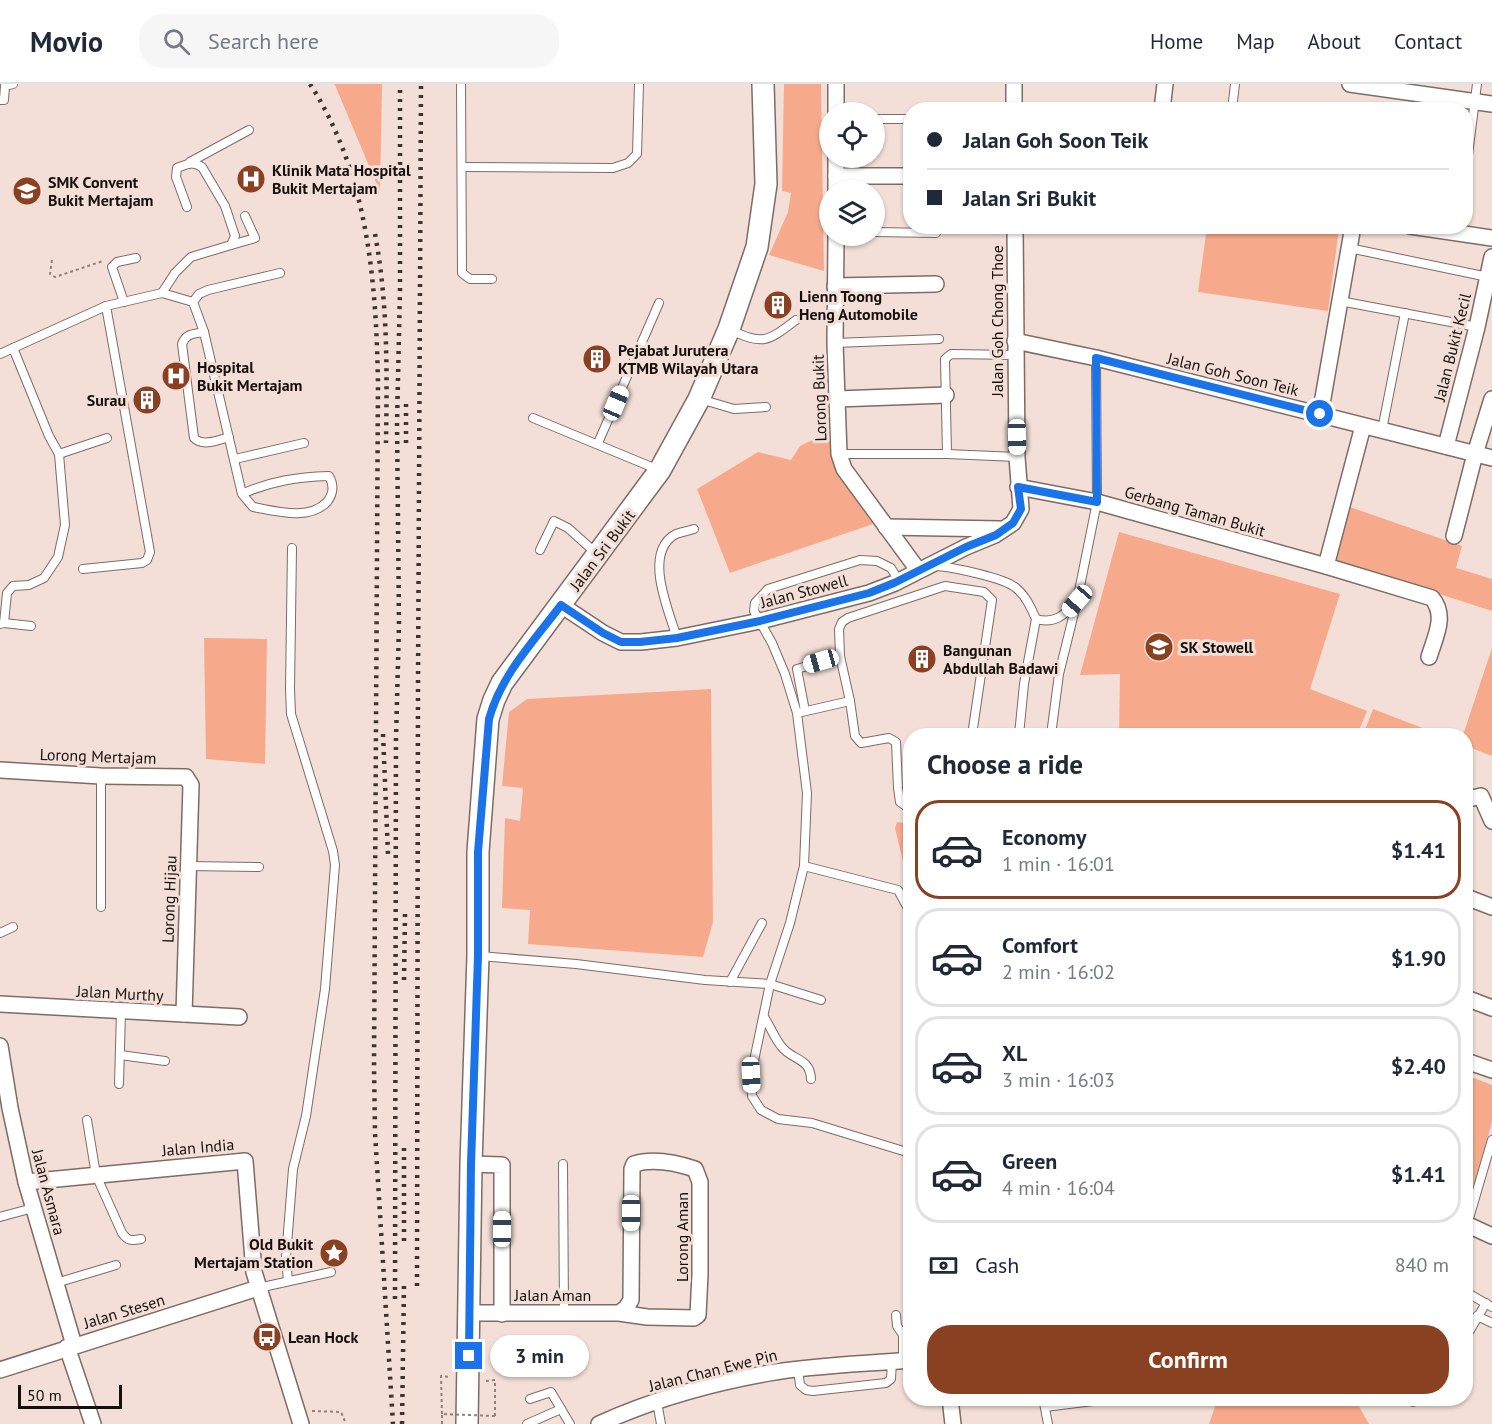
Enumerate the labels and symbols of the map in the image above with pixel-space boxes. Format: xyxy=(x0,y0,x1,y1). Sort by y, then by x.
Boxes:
place label: Klinik Mata Hospital Bukit Mertajam xyxy=(272,160,411,198)
hospital icon: Klinik Mata Hospital Bukit Mertajam xyxy=(235,163,267,195)
place label: SMK Convent Bukit Mertajam xyxy=(48,172,154,210)
school or university icon: SMK Convent Bukit Mertajam xyxy=(11,175,43,207)
street label: Jalan Goh Chong Thoe xyxy=(987,245,1007,398)
place label: Lienn Toong Heng Automobile xyxy=(799,286,918,324)
building icon: Lienn Toong Heng Automobile xyxy=(762,289,794,321)
street label: Jalan Bukit Kecil xyxy=(1429,290,1475,404)
place label: Pejabat Jurutera KTMB Wilayah Utara xyxy=(618,340,758,378)
building icon: Pejabat Jurutera KTMB Wilayah Utara xyxy=(581,343,613,375)
street label: Jalan Goh Soon Teik xyxy=(1164,348,1301,400)
street label: Lorong Bukit xyxy=(807,354,831,442)
place label: Hospital Bukit Mertajam xyxy=(197,357,303,395)
hospital icon: Hospital Bukit Mertajam xyxy=(160,360,192,392)
car xyxy=(601,383,631,423)
building icon: Surau xyxy=(131,384,163,416)
place label: Surau xyxy=(87,390,126,410)
route start xyxy=(1306,400,1333,427)
car xyxy=(1008,419,1026,455)
street label: Gerbang Taman Bukit xyxy=(1122,481,1268,541)
street label: Jalan Sri Bukit xyxy=(565,505,639,595)
street label: Jalan Stowell xyxy=(757,570,850,612)
car xyxy=(1058,582,1096,620)
school or university icon: SK Stowell xyxy=(1143,631,1175,663)
place label: SK Stowell xyxy=(1180,637,1254,657)
place label: Bangunan Abdullah Badawi xyxy=(943,640,1058,678)
building icon: Bangunan Abdullah Badawi xyxy=(906,643,938,675)
car xyxy=(801,647,841,675)
street label: Lorong Mertajam xyxy=(39,744,157,768)
street label: Lorong Hijau xyxy=(157,855,181,943)
street label: Jalan Murthy xyxy=(75,981,165,1005)
car xyxy=(741,1057,761,1093)
street label: Jalan India xyxy=(160,1134,235,1160)
street label: Jalan Asmara xyxy=(28,1146,70,1237)
street label: Lorong Aman xyxy=(672,1192,692,1282)
car xyxy=(622,1195,640,1231)
car xyxy=(493,1211,511,1247)
place label: Old Bukit Mertajam Station xyxy=(194,1234,313,1272)
place icon: Old Bukit Mertajam Station xyxy=(318,1237,350,1269)
street label: Jalan Aman xyxy=(514,1285,591,1305)
street label: Jalan Stesen xyxy=(80,1289,167,1333)
bus stop icon: Lean Hock xyxy=(251,1321,283,1353)
place label: Lean Hock xyxy=(288,1327,358,1347)
callout: 3 min xyxy=(490,1335,589,1377)
route end xyxy=(455,1342,482,1369)
street label: Jalan Chan Ewe Pin xyxy=(646,1344,779,1396)
scale bar xyxy=(18,1382,122,1410)

